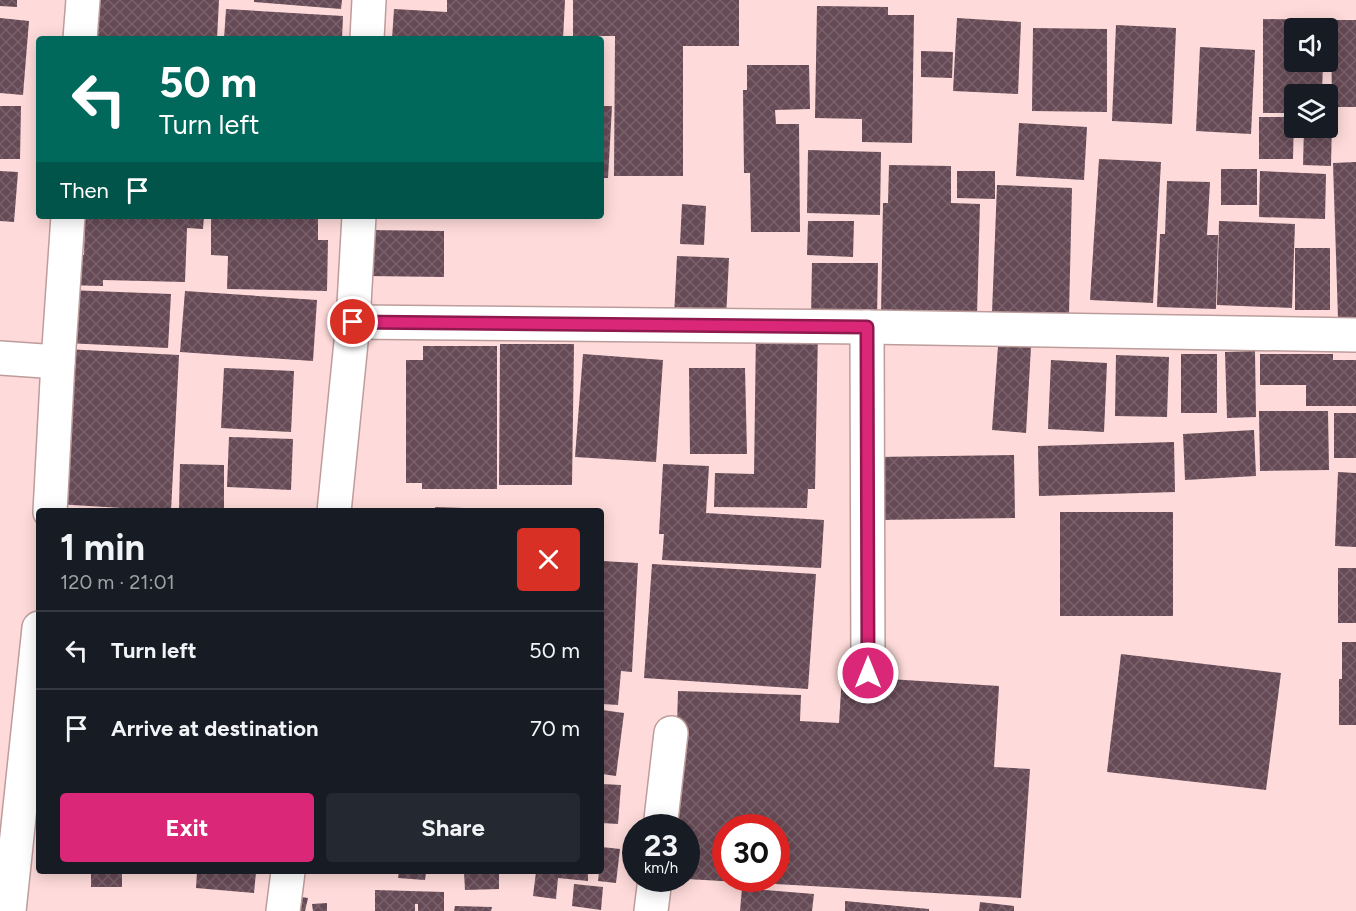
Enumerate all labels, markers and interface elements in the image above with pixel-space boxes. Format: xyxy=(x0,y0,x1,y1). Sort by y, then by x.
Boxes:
map controls xyxy=(1284,18,1338,138)
button: sound xyxy=(1284,18,1338,72)
text: 50 m xyxy=(159,57,257,108)
icon: left xyxy=(60,60,138,138)
button: layers xyxy=(1284,84,1338,138)
text: Turn left xyxy=(159,108,259,141)
icon: arrive xyxy=(121,174,154,207)
text: Then xyxy=(60,177,109,204)
pin xyxy=(327,296,378,347)
icon: arrive xyxy=(336,305,369,338)
text: 1 min xyxy=(60,526,145,569)
button: close xyxy=(517,528,580,591)
text: 120 m · 21:01 xyxy=(60,570,175,594)
icon: left xyxy=(60,634,93,667)
text: Turn left xyxy=(111,637,197,664)
text: 50 m xyxy=(529,637,580,664)
position arrow xyxy=(836,641,900,705)
icon: arrive xyxy=(60,712,93,745)
text: Arrive at destination xyxy=(111,715,319,742)
text: 70 m xyxy=(530,715,580,742)
button: Exit xyxy=(60,793,314,862)
button: Share xyxy=(326,793,580,862)
speed limit sign: 30 xyxy=(712,814,790,892)
text: 23 xyxy=(644,827,678,864)
text: km/h xyxy=(644,859,678,877)

